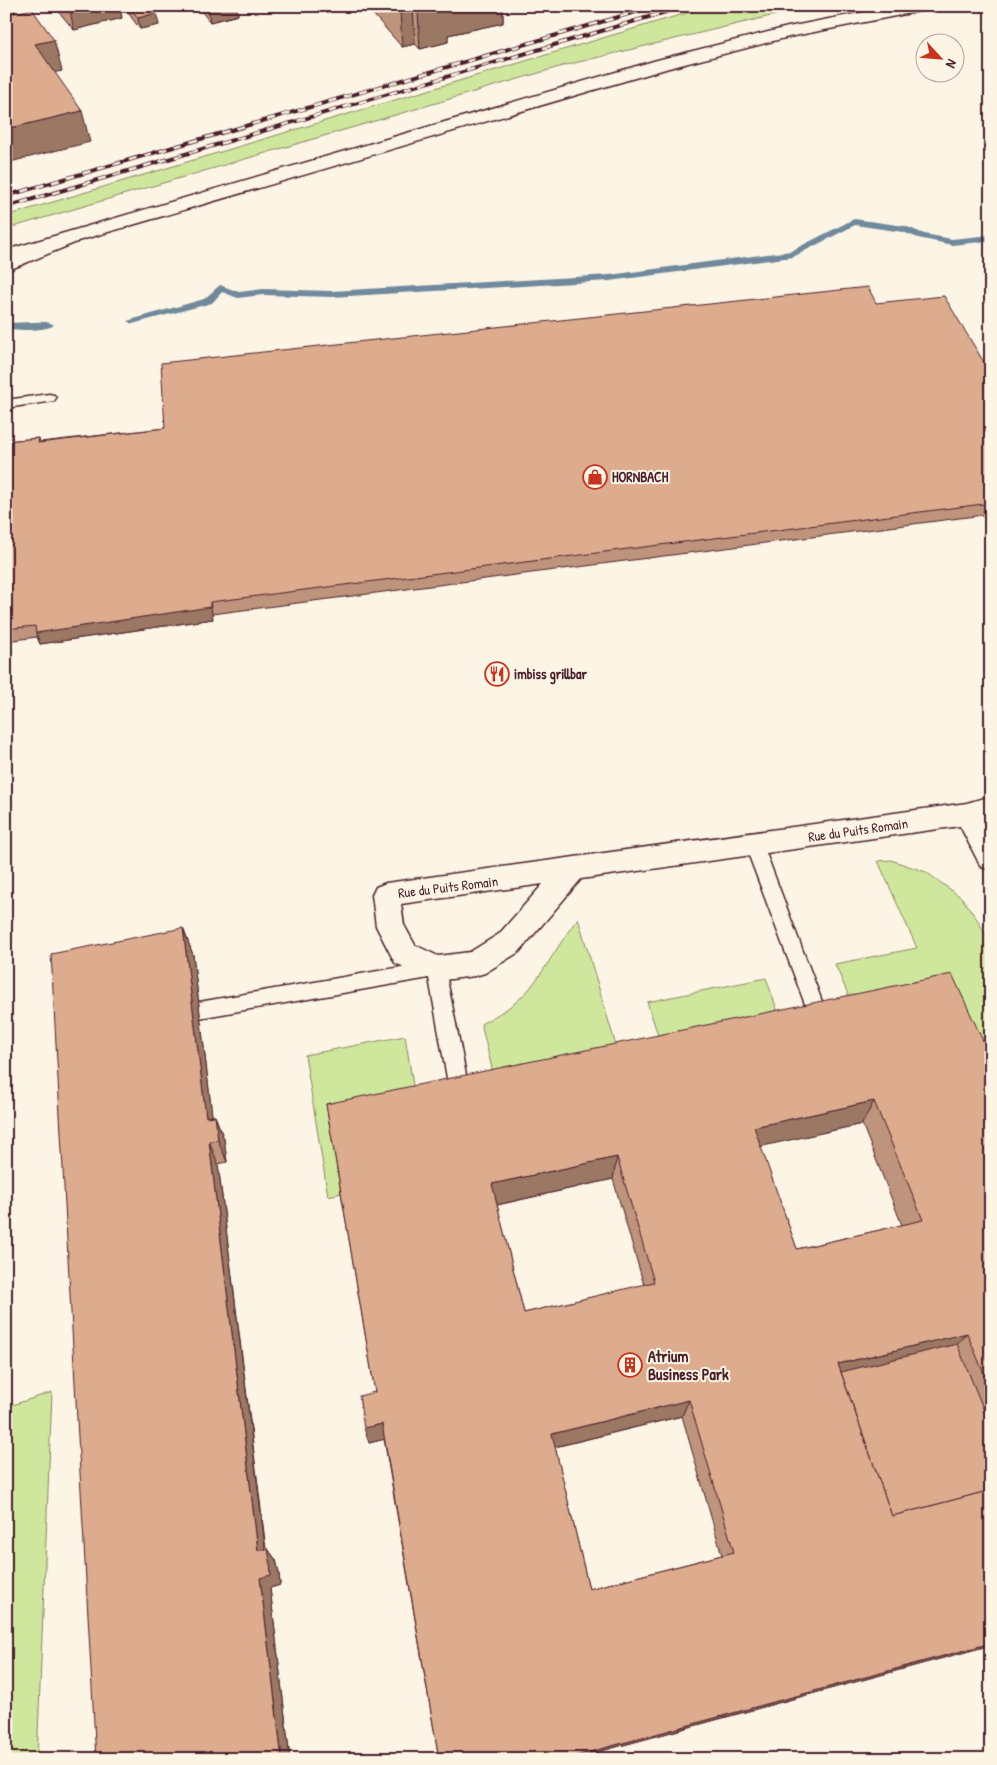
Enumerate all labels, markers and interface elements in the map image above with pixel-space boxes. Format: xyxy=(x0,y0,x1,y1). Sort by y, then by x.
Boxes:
north arrow xyxy=(914,32,964,82)
text: N xyxy=(942,56,962,72)
shop icon: HORNBACH xyxy=(582,464,608,490)
place label: HORNBACH xyxy=(612,467,669,486)
restaurant icon: imbiss grillbar xyxy=(484,661,510,687)
place label: imbiss grillbar xyxy=(514,664,588,685)
street label: Rue du Puits Romain xyxy=(807,813,909,846)
street label: Rue du Puits Romain xyxy=(397,871,499,902)
place label: Atrium Business Park xyxy=(648,1345,729,1385)
building icon: Atrium Business Park xyxy=(617,1352,643,1378)

